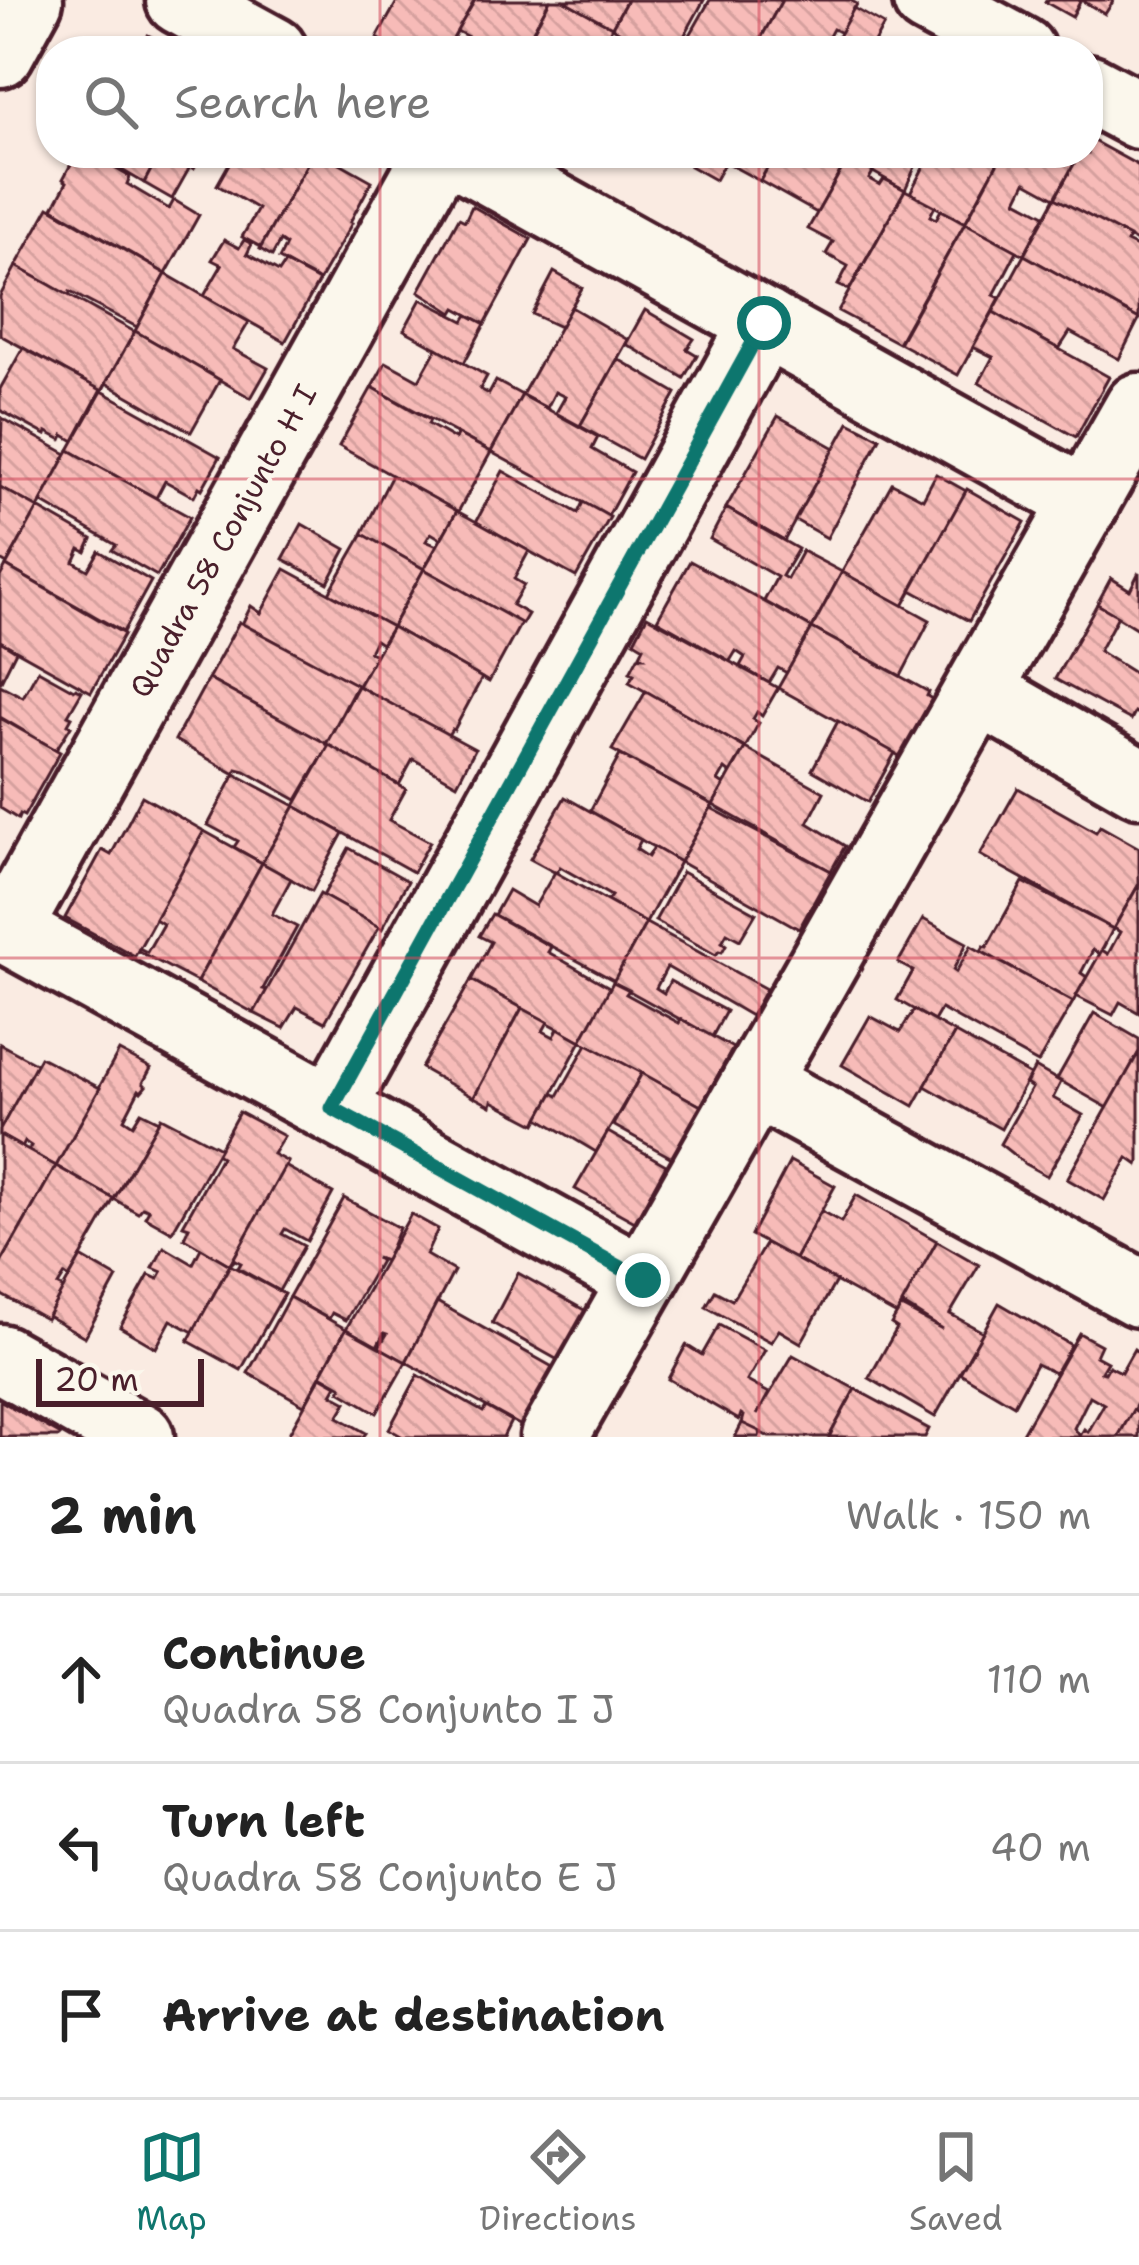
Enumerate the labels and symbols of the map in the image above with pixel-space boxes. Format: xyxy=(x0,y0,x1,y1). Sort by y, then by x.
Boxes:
route start xyxy=(737,296,791,350)
street label: Quadra 58 Conjunto H I xyxy=(120,377,326,705)
route end xyxy=(616,1253,670,1307)
scale bar xyxy=(36,1353,204,1406)

